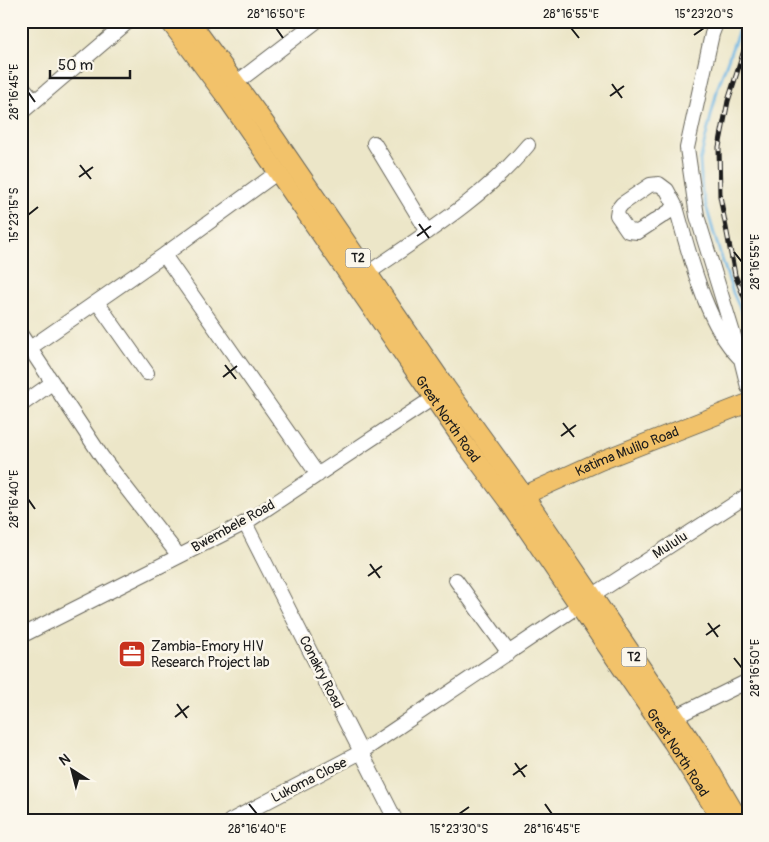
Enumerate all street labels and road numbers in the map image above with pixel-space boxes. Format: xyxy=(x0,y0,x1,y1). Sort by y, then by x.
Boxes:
road number: T2 xyxy=(346,248,370,268)
street label: Great North Road xyxy=(412,372,484,466)
street label: Katima Mulilo Road xyxy=(572,422,681,480)
street label: Bwembele Road xyxy=(188,496,278,556)
street label: Mululu xyxy=(649,528,691,562)
street label: Conakry Road xyxy=(295,633,347,711)
road number: T2 xyxy=(622,648,646,666)
street label: Great North Road xyxy=(643,705,713,800)
street label: Lukoma Close xyxy=(268,754,350,806)

